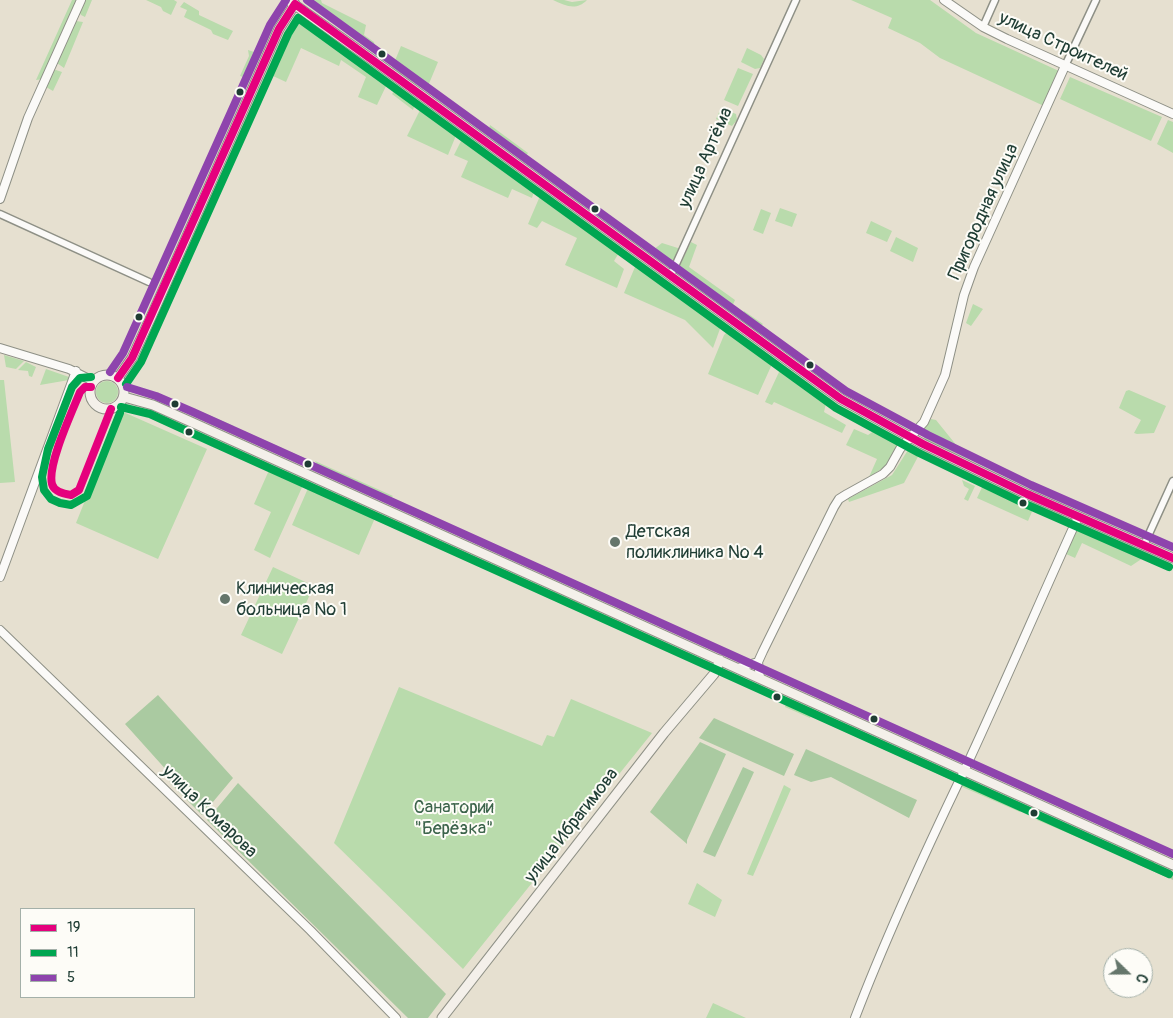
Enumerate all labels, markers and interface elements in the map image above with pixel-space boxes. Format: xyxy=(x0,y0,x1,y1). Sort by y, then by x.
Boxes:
street label: улица Строителей xyxy=(995,8,1131,86)
unlabelled marker xyxy=(377,49,387,59)
unlabelled marker xyxy=(235,87,245,97)
street label: улица Артёма xyxy=(674,104,738,212)
street label: Пригородная улица xyxy=(944,141,1024,283)
unlabelled marker xyxy=(590,204,600,214)
unlabelled marker xyxy=(134,312,144,322)
unlabelled marker xyxy=(805,360,815,370)
unlabelled marker xyxy=(170,399,180,409)
unlabelled marker xyxy=(184,427,194,437)
unlabelled marker xyxy=(303,459,313,469)
unlabelled marker xyxy=(1018,498,1028,508)
place label: Детская поликлиника № 4 xyxy=(626,521,764,564)
marker: Детская поликлиника № 4 xyxy=(608,535,622,549)
place label: Клиническая больница № 1 xyxy=(236,578,347,620)
marker: Клиническая больница № 1 xyxy=(218,592,232,606)
unlabelled marker xyxy=(772,692,782,702)
unlabelled marker xyxy=(869,714,879,724)
street label: улица Комарова xyxy=(157,761,261,863)
street label: улица Ибрагимова xyxy=(521,764,623,888)
park label: Санаторий "Берёзка" xyxy=(414,797,494,840)
unlabelled marker xyxy=(1029,808,1039,818)
legend xyxy=(20,908,195,998)
text: 19 xyxy=(67,918,81,937)
text: 11 xyxy=(67,943,79,962)
north arrow xyxy=(1103,948,1153,998)
text: 5 xyxy=(67,968,75,987)
text: С xyxy=(1132,971,1151,986)

